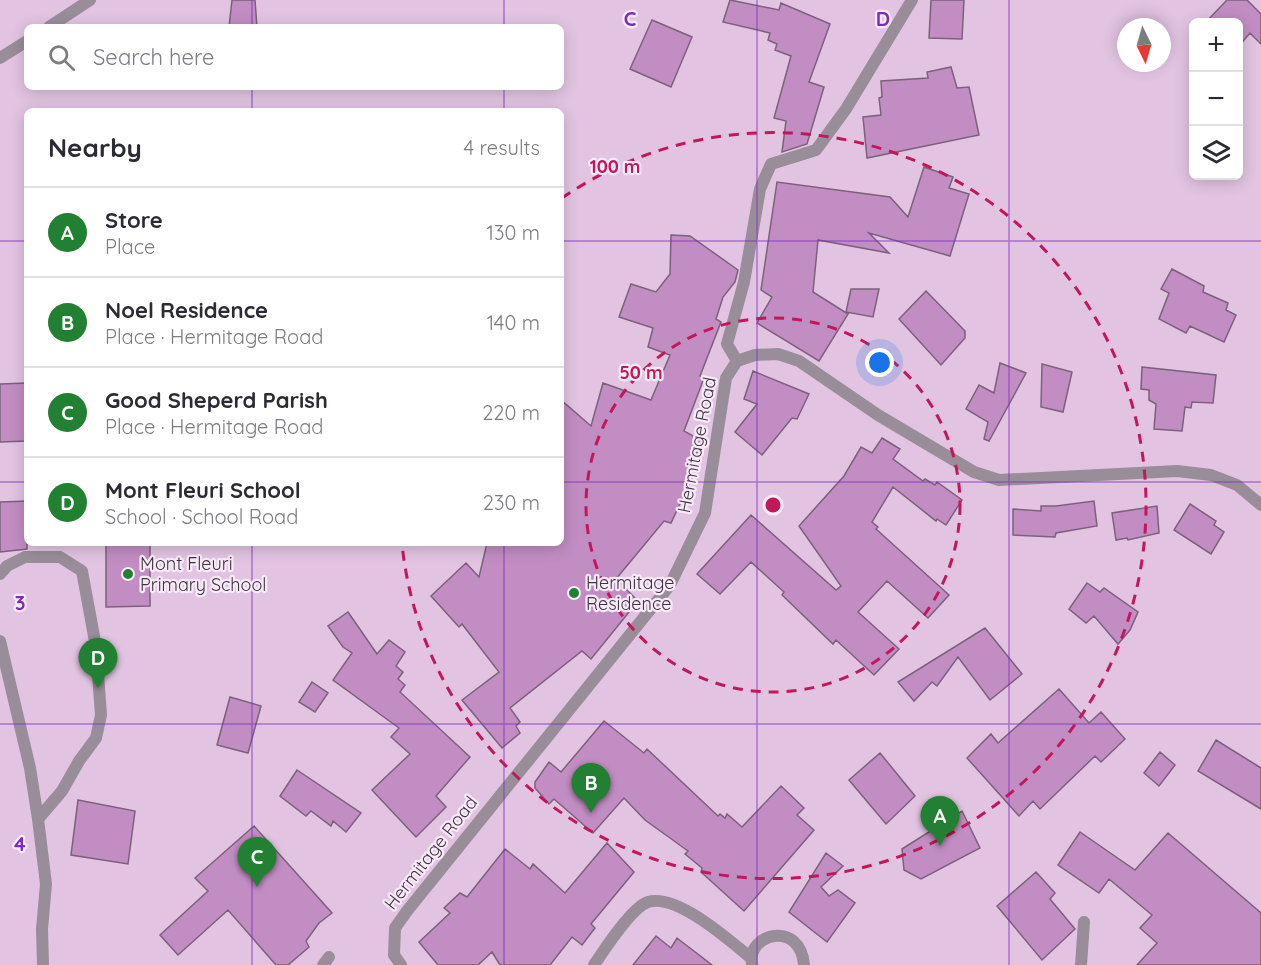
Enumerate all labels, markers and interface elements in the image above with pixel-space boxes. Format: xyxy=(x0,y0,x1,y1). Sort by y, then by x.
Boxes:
text: C xyxy=(624,6,637,31)
text: D xyxy=(876,6,890,31)
north arrow xyxy=(1117,18,1171,72)
map controls xyxy=(1189,18,1243,180)
button: + xyxy=(1189,18,1243,72)
search box xyxy=(24,24,564,90)
icon: search xyxy=(45,41,78,74)
text: Search here xyxy=(93,43,214,71)
button: − xyxy=(1189,72,1243,126)
button: layers xyxy=(1189,126,1243,180)
text: Nearby xyxy=(48,131,142,164)
text: 4 results xyxy=(464,135,540,160)
text: 100 m xyxy=(590,155,640,178)
text: Store xyxy=(105,206,163,234)
text: A xyxy=(61,220,74,245)
text: 130 m xyxy=(487,220,540,245)
text: Place xyxy=(105,234,155,259)
text: Noel Residence xyxy=(105,296,268,324)
text: B xyxy=(61,310,74,335)
text: 140 m xyxy=(487,310,540,335)
text: Place · Hermitage Road xyxy=(105,324,323,349)
your location xyxy=(865,348,894,377)
text: 50 m xyxy=(619,361,663,384)
street label: Hermitage Road xyxy=(672,375,721,515)
text: Good Sheperd Parish xyxy=(105,386,328,414)
text: C xyxy=(61,400,74,425)
text: 220 m xyxy=(482,400,540,425)
text: Place · Hermitage Road xyxy=(105,414,323,439)
text: Mont Fleuri School xyxy=(105,476,301,504)
text: D xyxy=(60,490,75,515)
text: 230 m xyxy=(483,490,540,515)
centre of rings xyxy=(763,495,783,515)
text: School · School Road xyxy=(105,504,298,529)
place label: Mont Fleuri Primary School xyxy=(140,552,266,596)
marker: Mont Fleuri Primary School xyxy=(121,567,135,581)
place label: Hermitage Residence xyxy=(586,571,674,615)
marker: Hermitage Residence xyxy=(567,586,581,600)
text: 3 xyxy=(15,590,25,615)
pin: D xyxy=(78,638,118,688)
pin: B xyxy=(572,764,610,813)
street label: Hermitage Road xyxy=(379,791,482,914)
pin: A xyxy=(920,796,960,846)
text: 4 xyxy=(14,831,26,856)
pin: C xyxy=(238,838,276,887)

